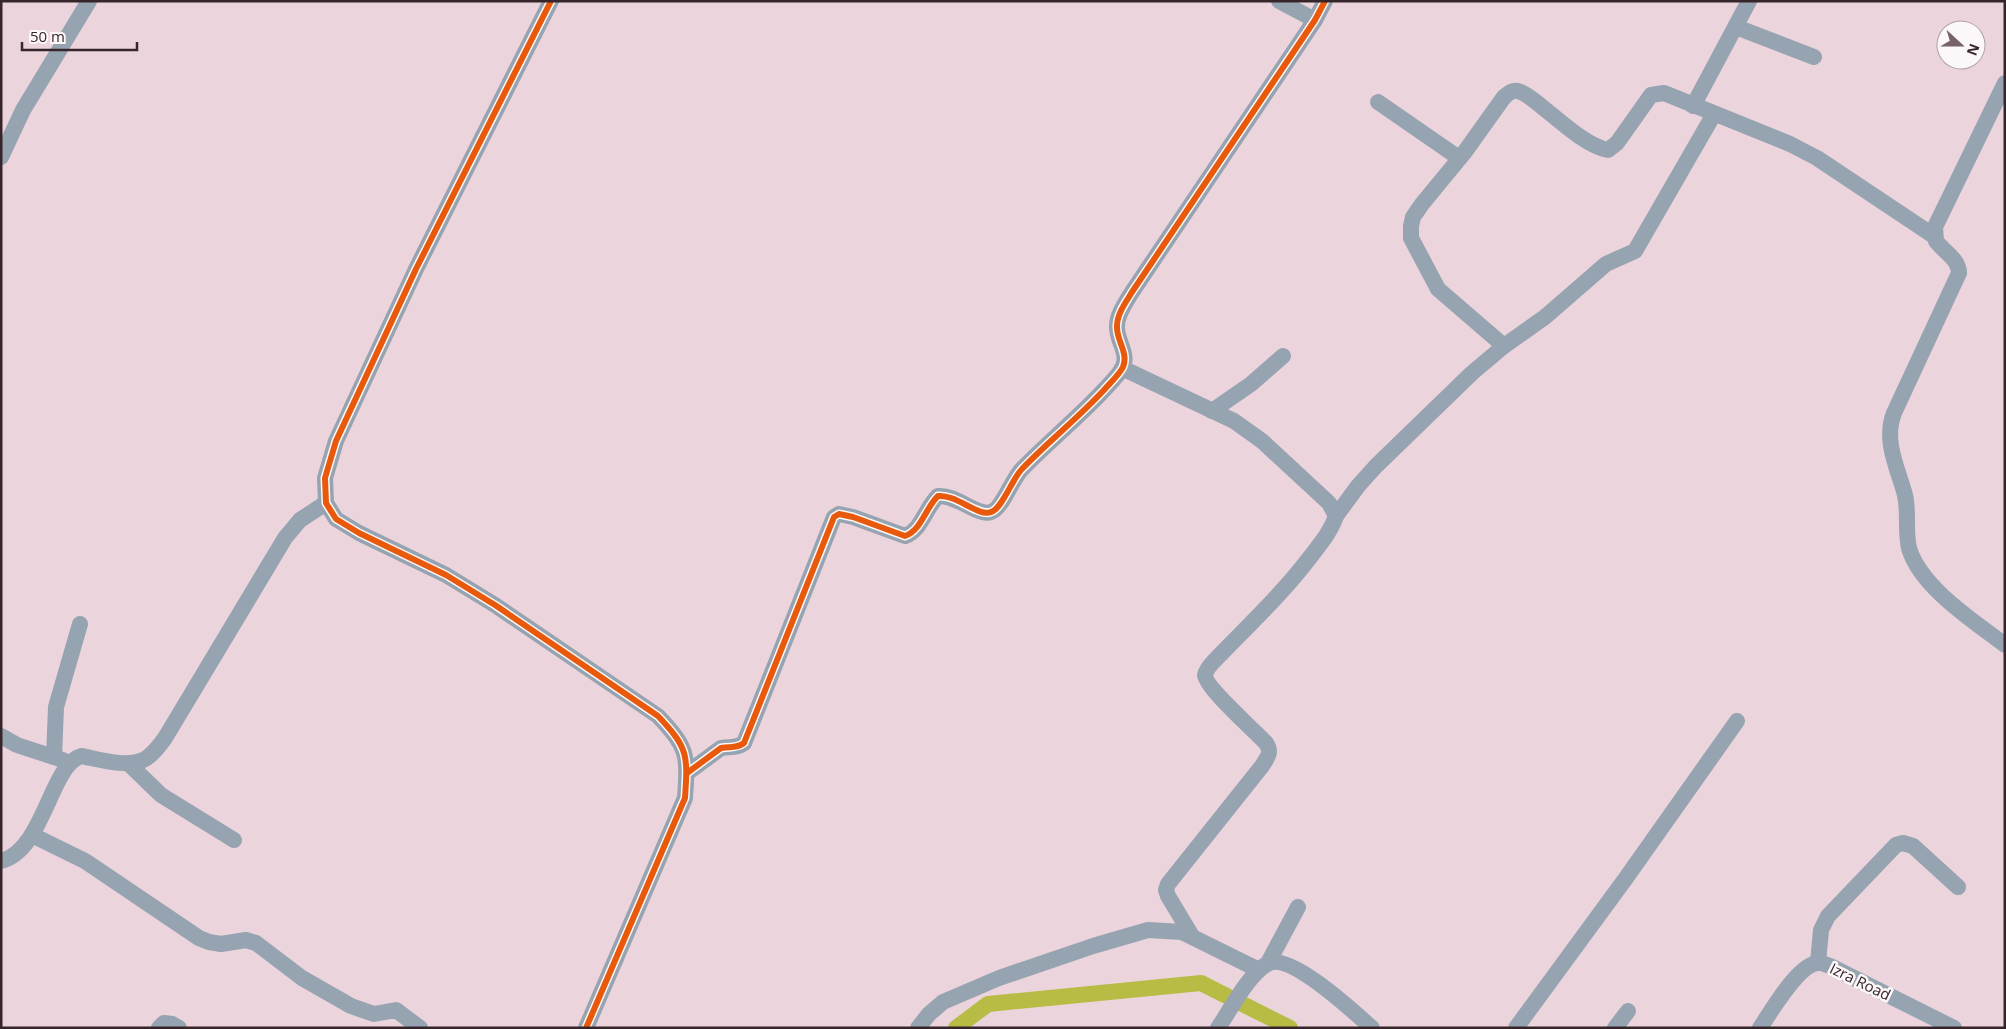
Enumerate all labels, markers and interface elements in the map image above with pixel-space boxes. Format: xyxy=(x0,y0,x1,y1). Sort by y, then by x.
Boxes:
scale bar xyxy=(22,20,138,52)
north arrow xyxy=(1936,20,1986,70)
text: 50 m xyxy=(30,26,65,46)
text: N xyxy=(1963,41,1985,59)
street label: Izra Road xyxy=(1827,958,1894,1004)

